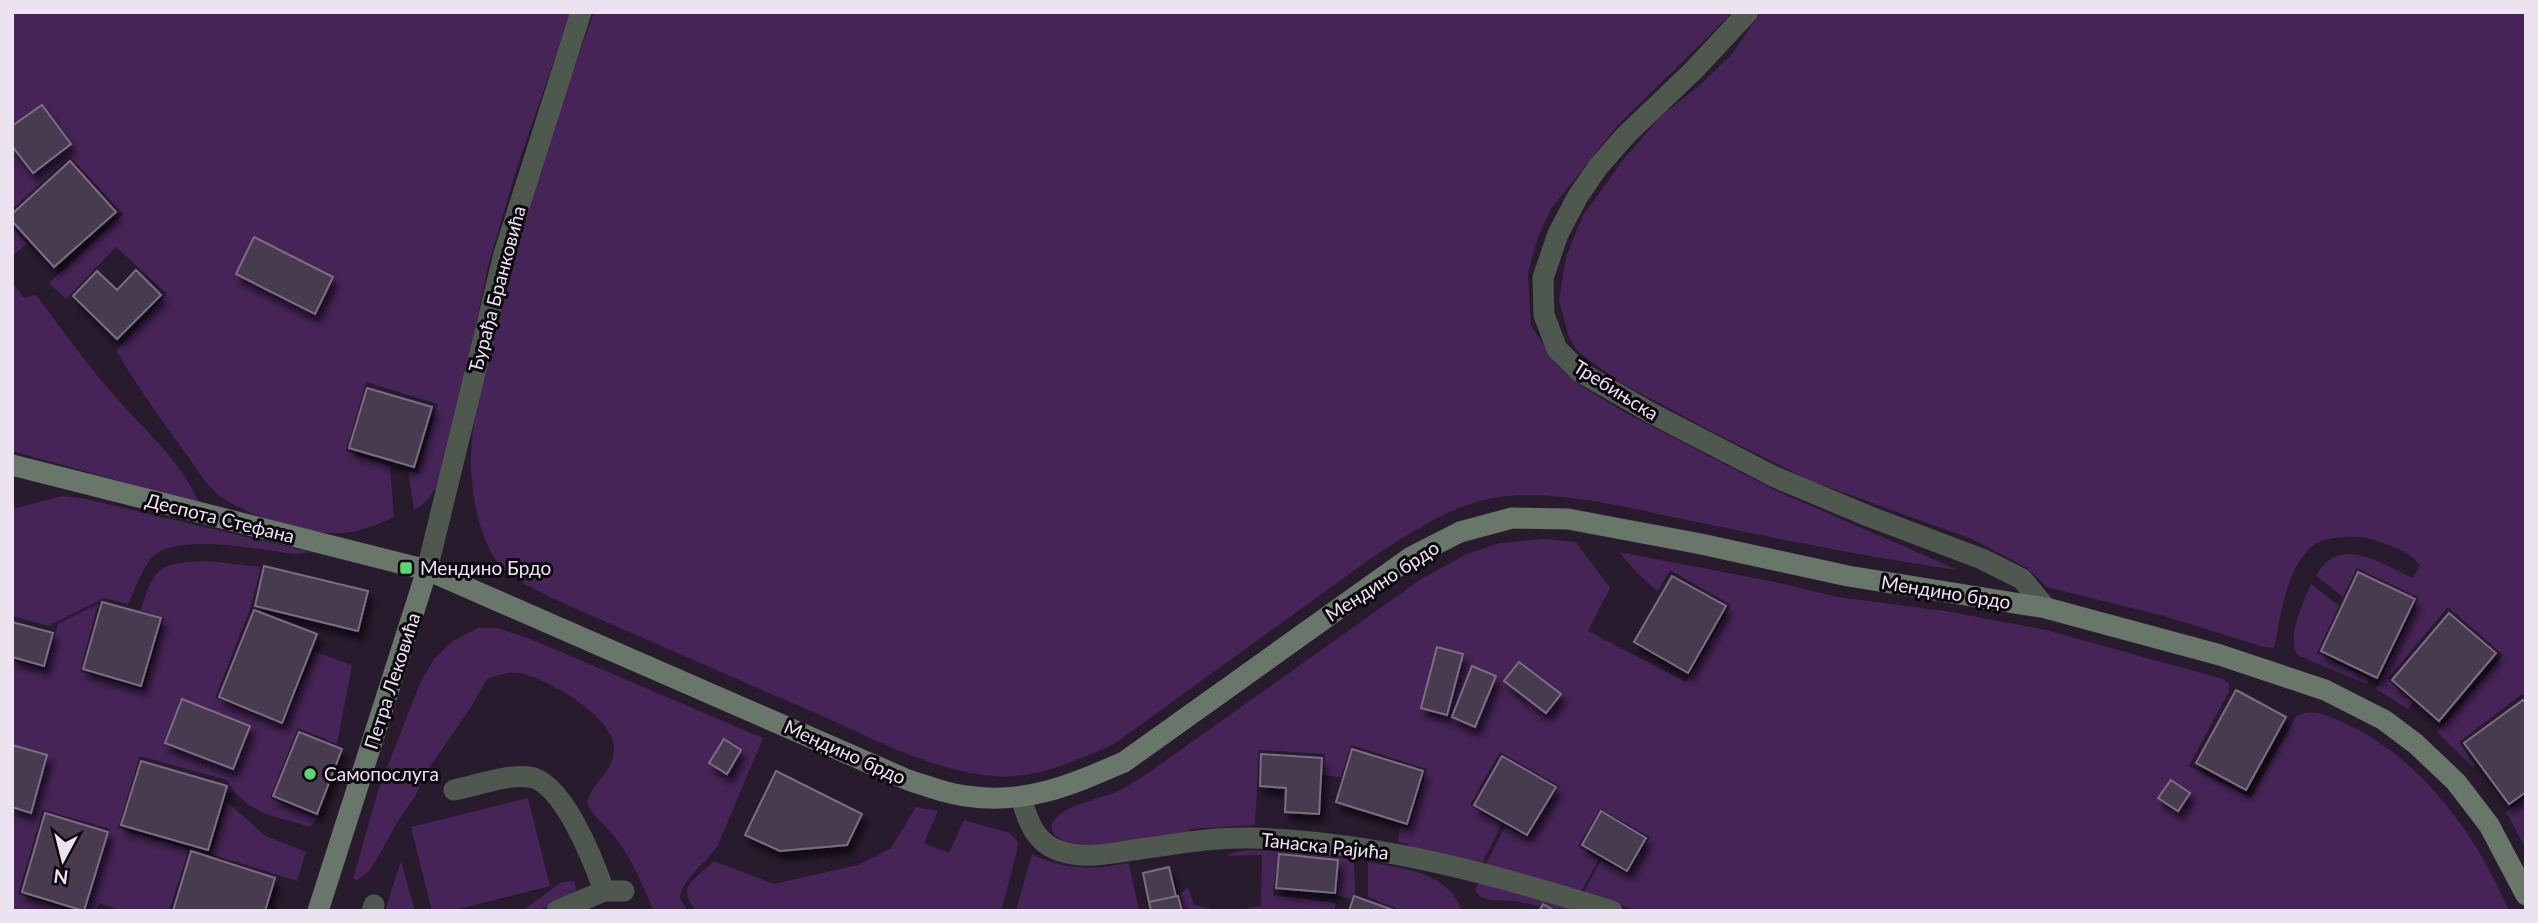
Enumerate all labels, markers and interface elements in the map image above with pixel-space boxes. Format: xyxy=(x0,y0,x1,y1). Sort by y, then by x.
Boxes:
street label: Ђурађа Бранковића xyxy=(463,203,530,375)
street label: Требињска xyxy=(1570,354,1663,425)
street label: Деспота Стефана xyxy=(143,488,297,547)
street label: Мендино брдо xyxy=(1321,535,1443,626)
place label: Мендино Брдо xyxy=(420,556,551,579)
marker: Мендино Брдо xyxy=(398,560,414,576)
street label: Мендино брдо xyxy=(1880,570,2012,613)
street label: Петра Лековића xyxy=(359,610,424,752)
street label: Мендино брдо xyxy=(781,714,910,789)
place label: Самопослуга xyxy=(324,762,439,785)
marker: Самопослуга xyxy=(302,766,318,782)
north arrow xyxy=(28,825,98,895)
street label: Танаска Рајића xyxy=(1260,827,1390,864)
text: N xyxy=(52,865,70,890)

